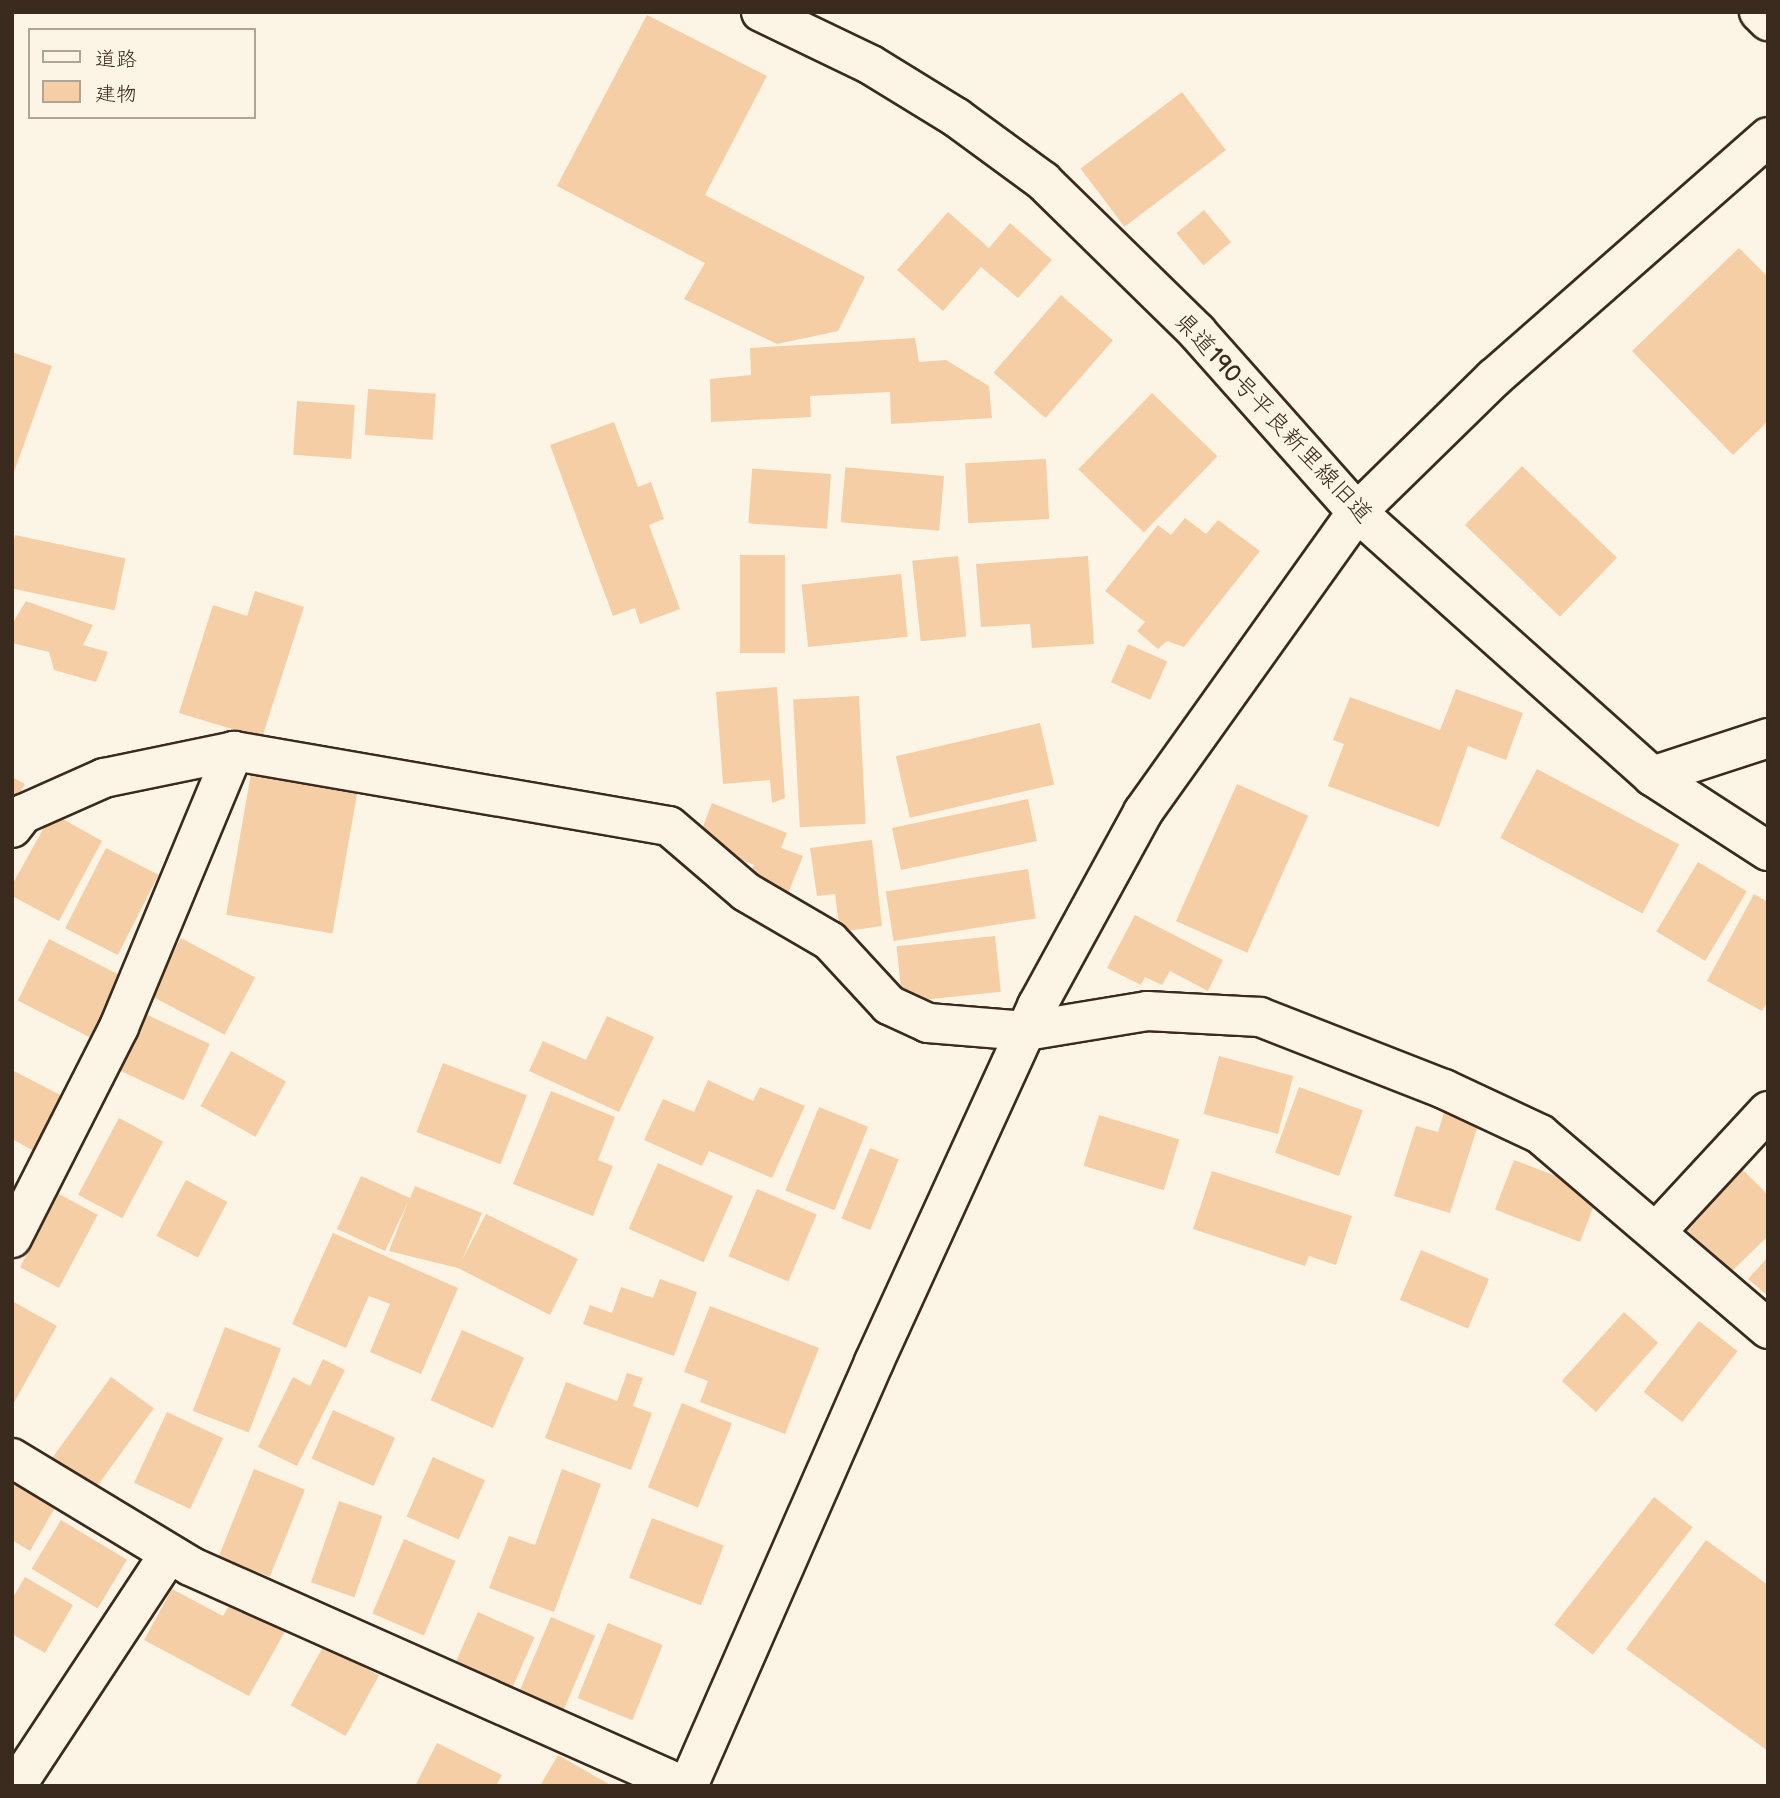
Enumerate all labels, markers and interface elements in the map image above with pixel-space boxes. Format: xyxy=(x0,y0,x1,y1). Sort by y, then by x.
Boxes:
legend xyxy=(28,28,256,119)
text: 道路 xyxy=(95,47,137,72)
text: 建物 xyxy=(95,82,137,107)
street label: 県道190号平良新里線旧道 xyxy=(1168,307,1378,529)

